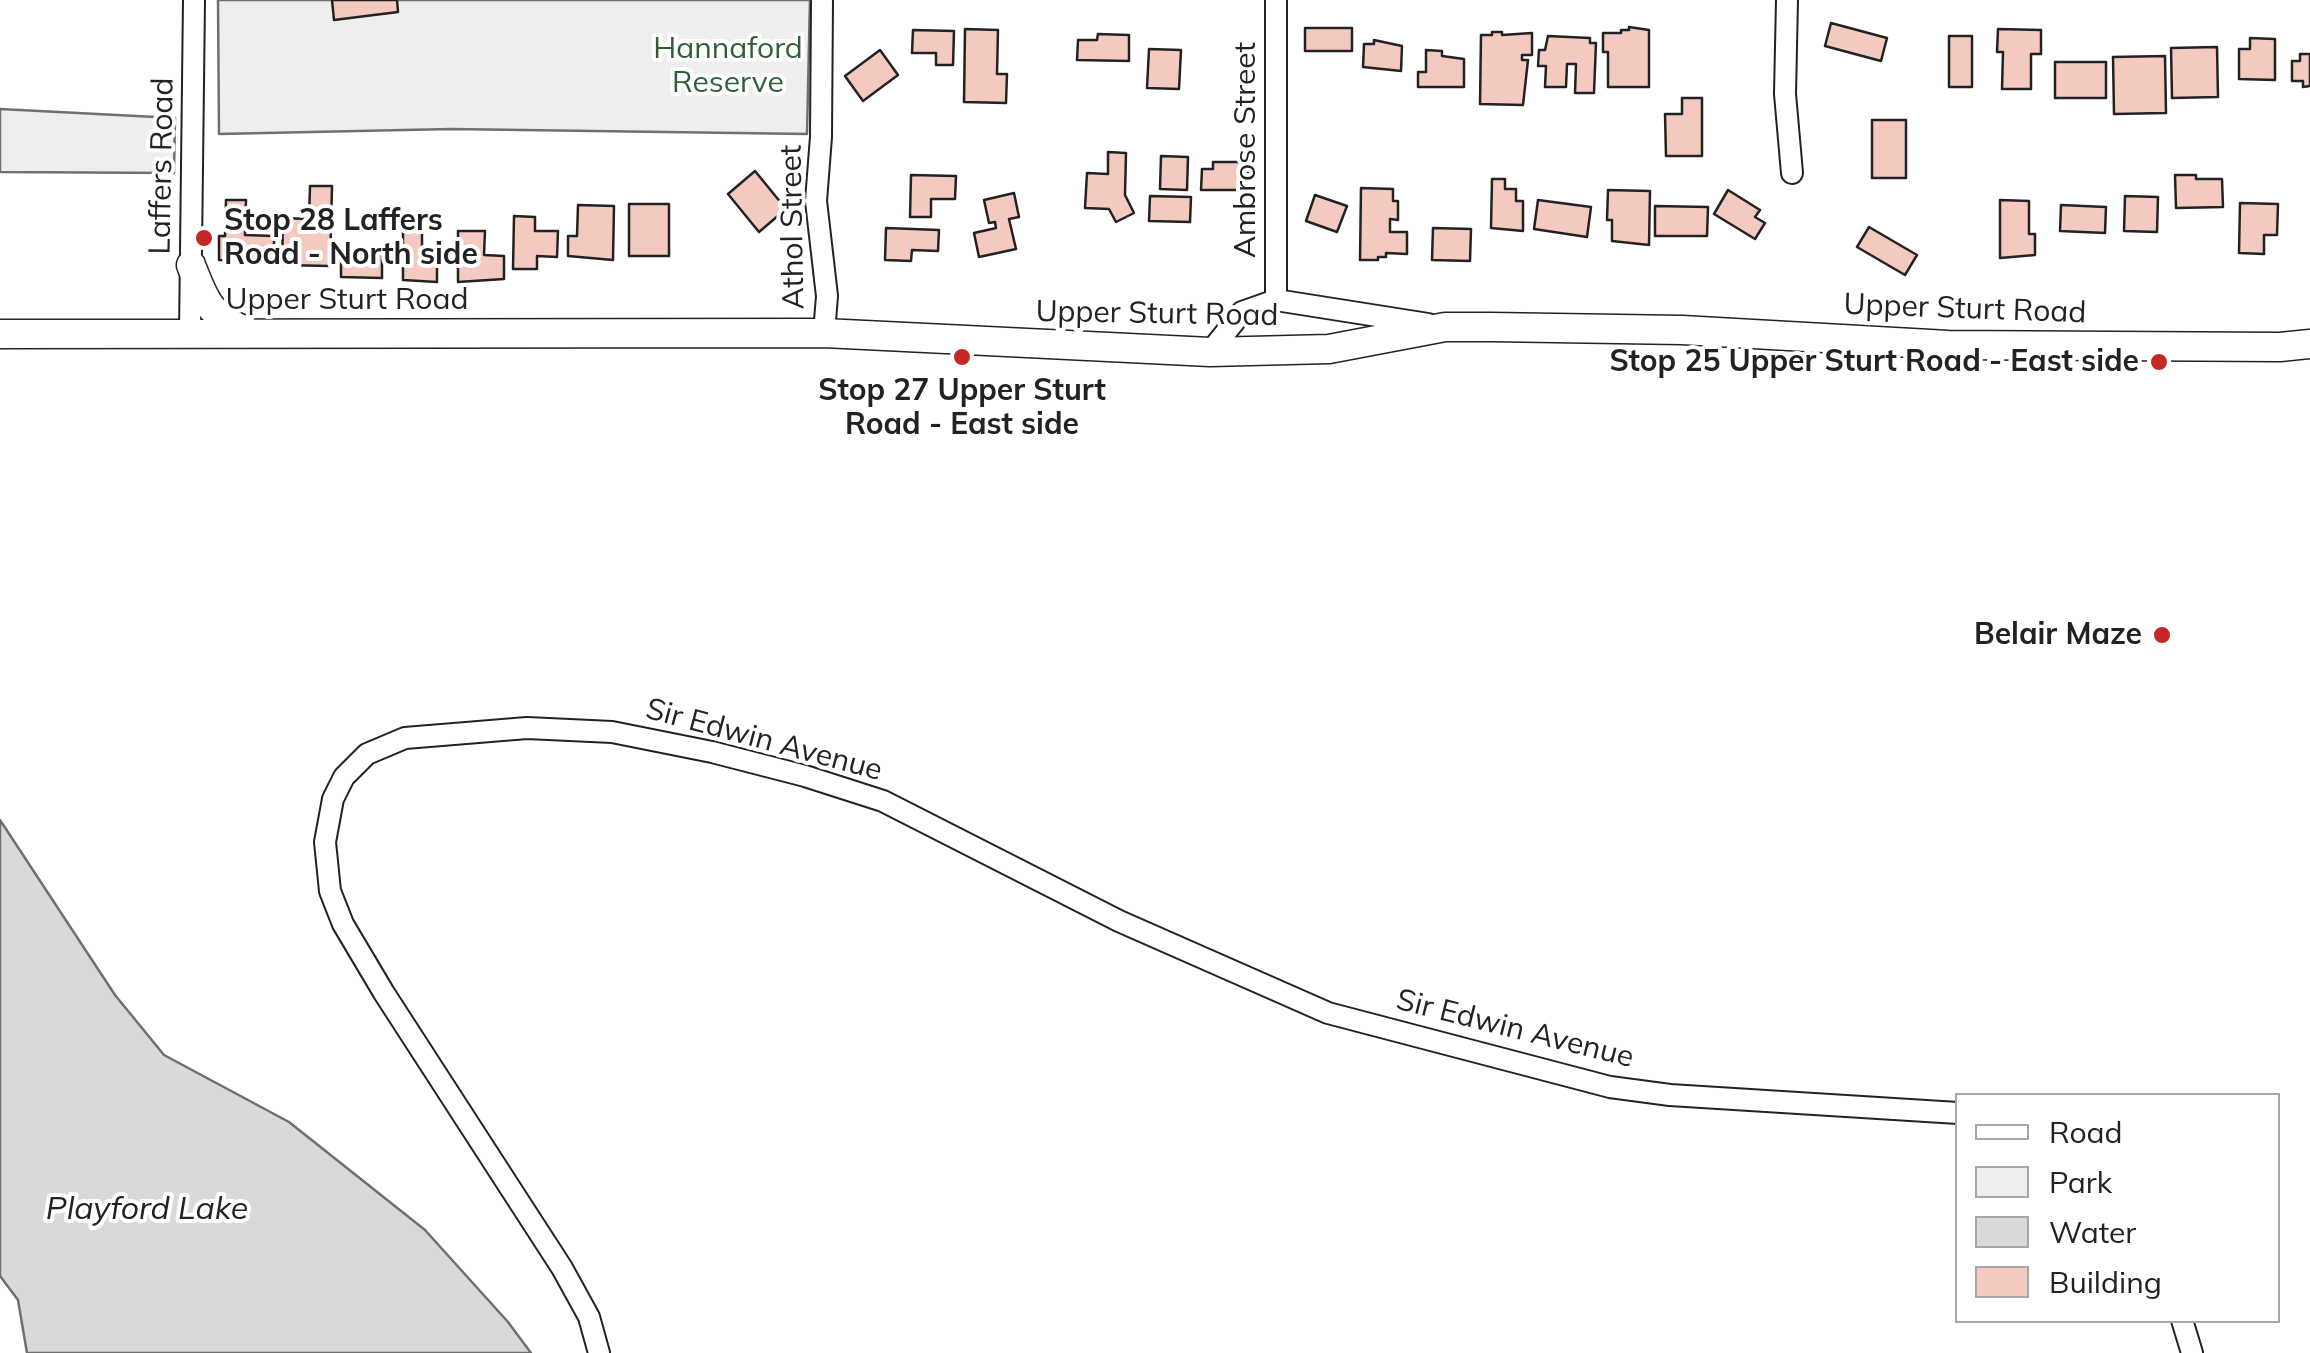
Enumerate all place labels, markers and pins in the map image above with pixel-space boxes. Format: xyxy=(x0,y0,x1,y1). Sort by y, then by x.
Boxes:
place label: Stop 28 Laffers Road - North side xyxy=(224,203,478,274)
marker: Stop 28 Laffers Road - North side xyxy=(193,227,215,249)
place label: Stop 25 Upper Sturt Road - East side xyxy=(1609,344,2139,380)
marker: Stop 27 Upper Sturt Road - East side xyxy=(951,346,973,368)
marker: Stop 25 Upper Sturt Road - East side xyxy=(2148,351,2170,373)
place label: Stop 27 Upper Sturt Road - East side xyxy=(818,373,1106,444)
place label: Belair Maze xyxy=(1974,617,2142,653)
marker: Belair Maze xyxy=(2151,624,2173,646)

